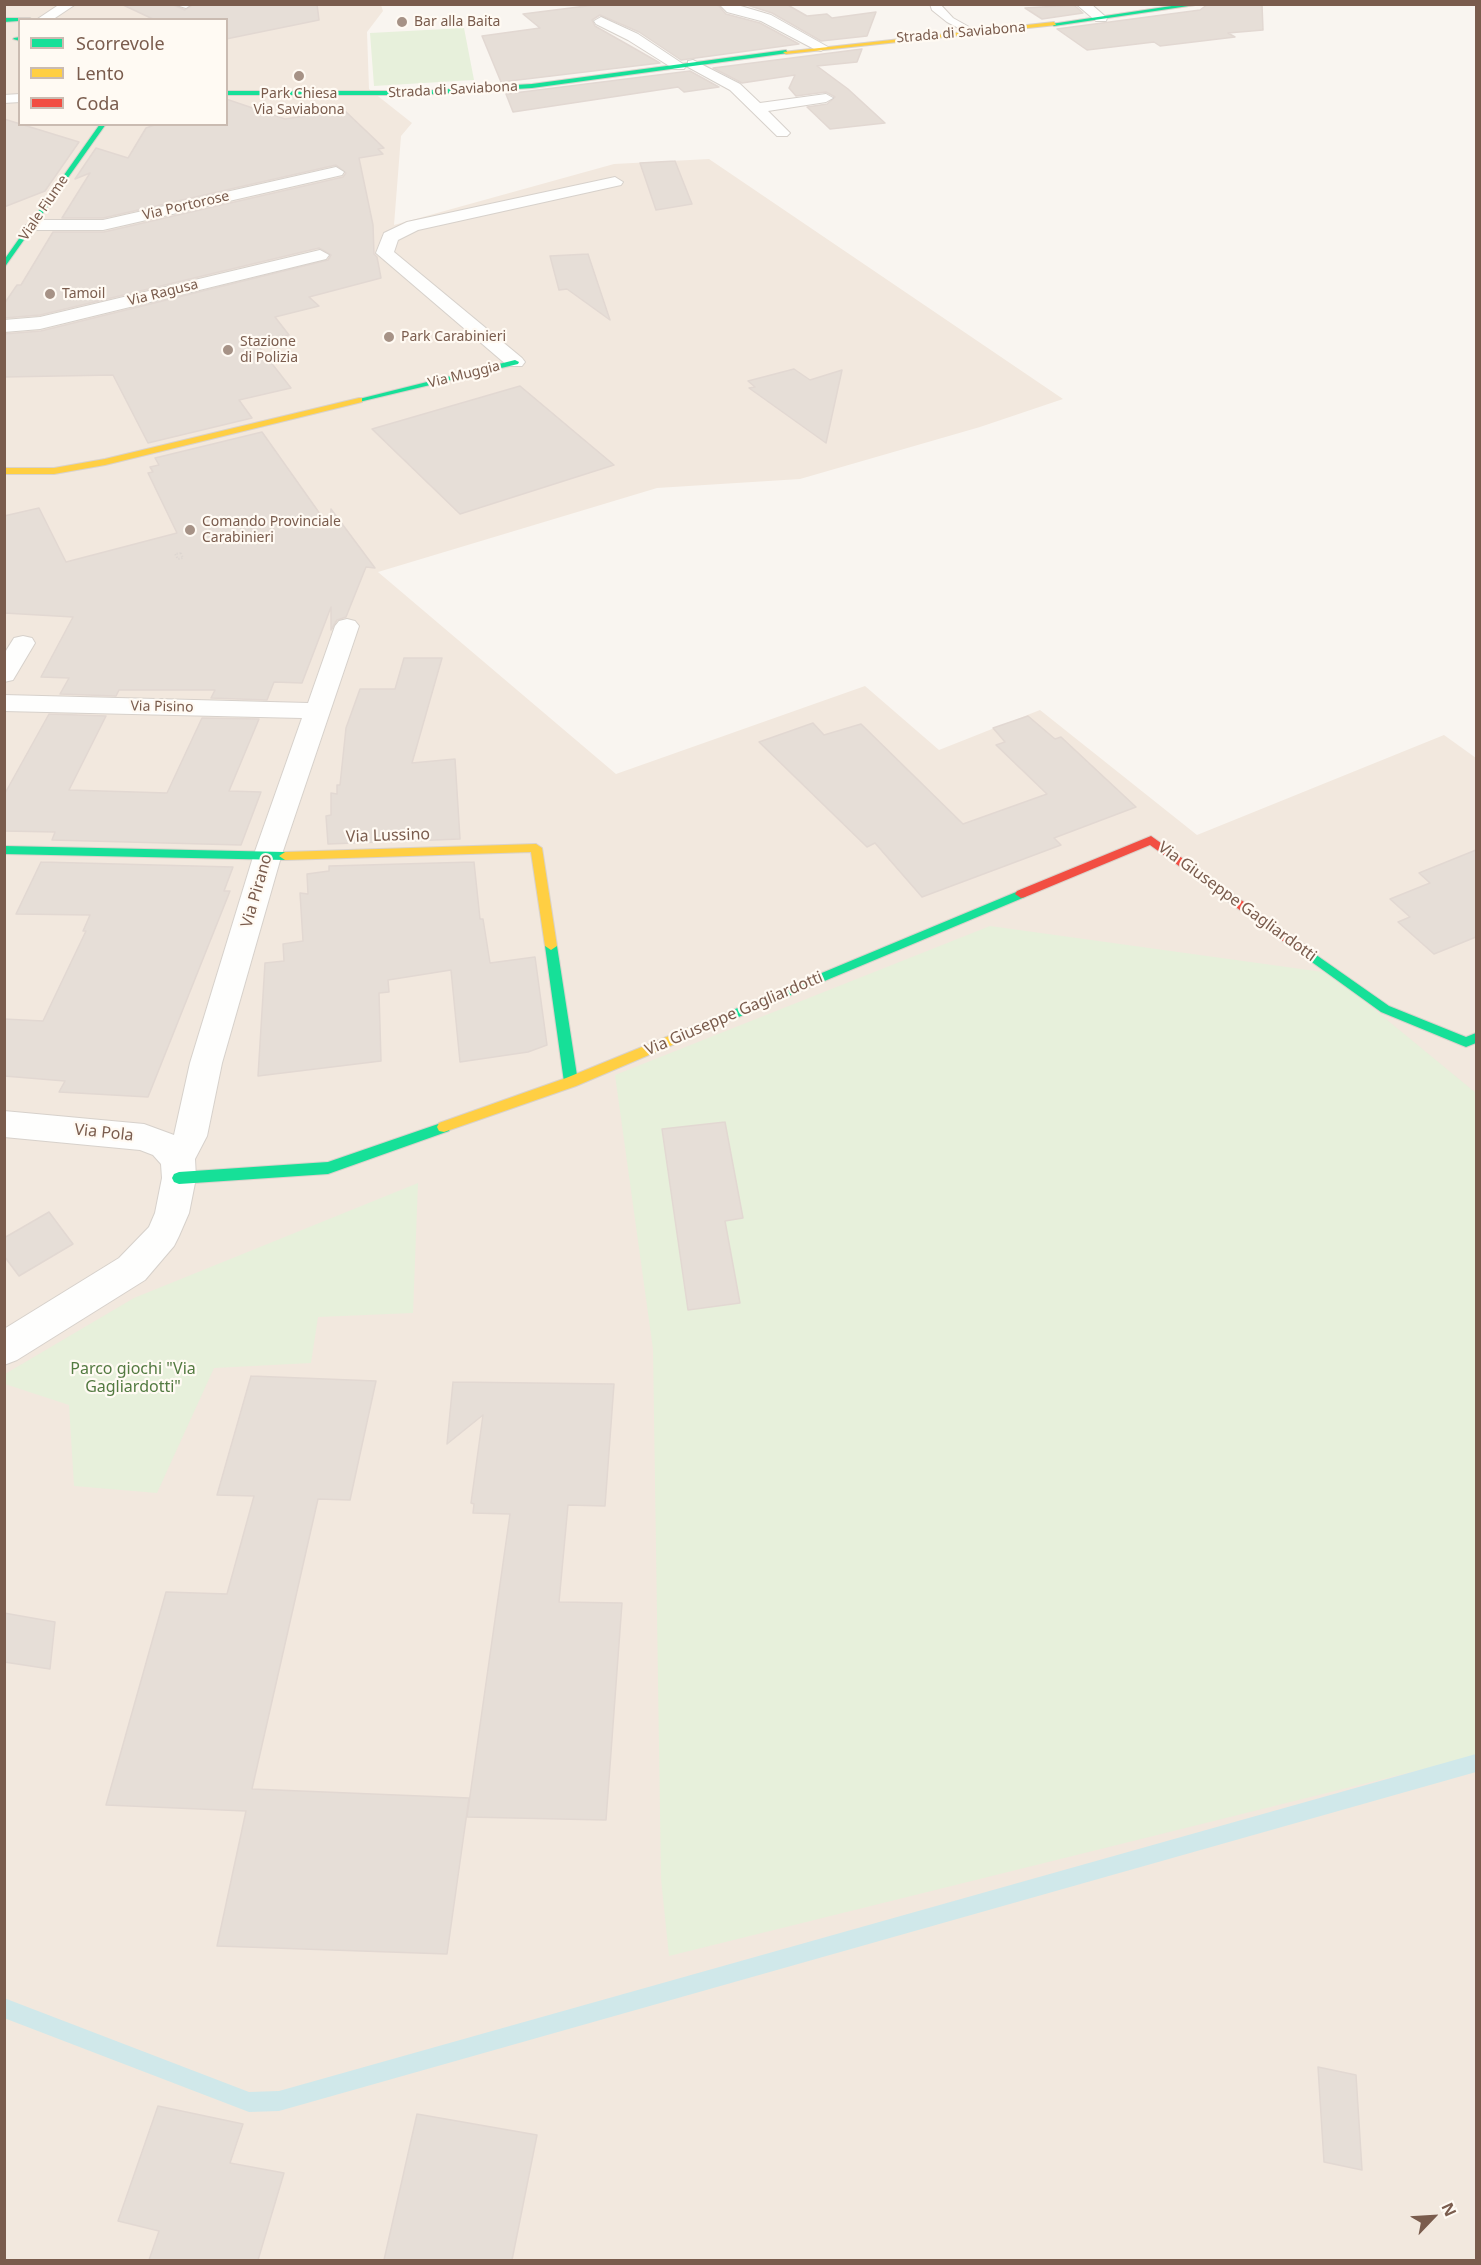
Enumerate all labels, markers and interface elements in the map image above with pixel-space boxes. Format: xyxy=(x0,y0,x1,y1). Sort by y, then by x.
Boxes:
place label: Bar alla Baita xyxy=(414,14,500,30)
marker: Bar alla Baita xyxy=(395,15,409,29)
legend xyxy=(18,18,228,126)
street label: Strada di Saviabona xyxy=(896,19,1026,47)
text: Scorrevole xyxy=(76,31,165,55)
text: Lento xyxy=(76,61,124,85)
marker: Park Chiesa Via Saviabona xyxy=(292,69,306,83)
street label: Strada di Saviabona xyxy=(388,78,518,102)
place label: Park Chiesa Via Saviabona xyxy=(253,86,345,118)
text: Coda xyxy=(76,91,119,115)
street label: Viale Fiume xyxy=(16,172,72,244)
street label: Via Portorose xyxy=(141,188,231,224)
street label: Via Ragusa xyxy=(126,276,200,310)
place label: Tamoil xyxy=(62,286,105,302)
marker: Tamoil xyxy=(43,287,57,301)
place label: Park Carabinieri xyxy=(401,329,506,345)
marker: Park Carabinieri xyxy=(382,330,396,344)
place label: Stazione di Polizia xyxy=(240,334,298,366)
marker: Stazione di Polizia xyxy=(221,343,235,357)
street label: Via Muggia xyxy=(426,358,502,392)
place label: Comando Provinciale Carabinieri xyxy=(202,514,341,546)
marker: Comando Provinciale Carabinieri xyxy=(183,523,197,537)
street label: Via Pisino xyxy=(130,698,194,716)
street label: Via Lussino xyxy=(346,825,430,847)
street label: Via Giuseppe Gagliardotti xyxy=(1154,838,1320,966)
street label: Via Pirano xyxy=(237,852,277,930)
street label: Via Giuseppe Gagliardotti xyxy=(642,968,826,1060)
street label: Via Pola xyxy=(73,1120,135,1146)
park label: Parco giochi "Via Gagliardotti" xyxy=(70,1359,196,1397)
north arrow xyxy=(1403,2187,1463,2247)
text: N xyxy=(1437,2199,1462,2220)

